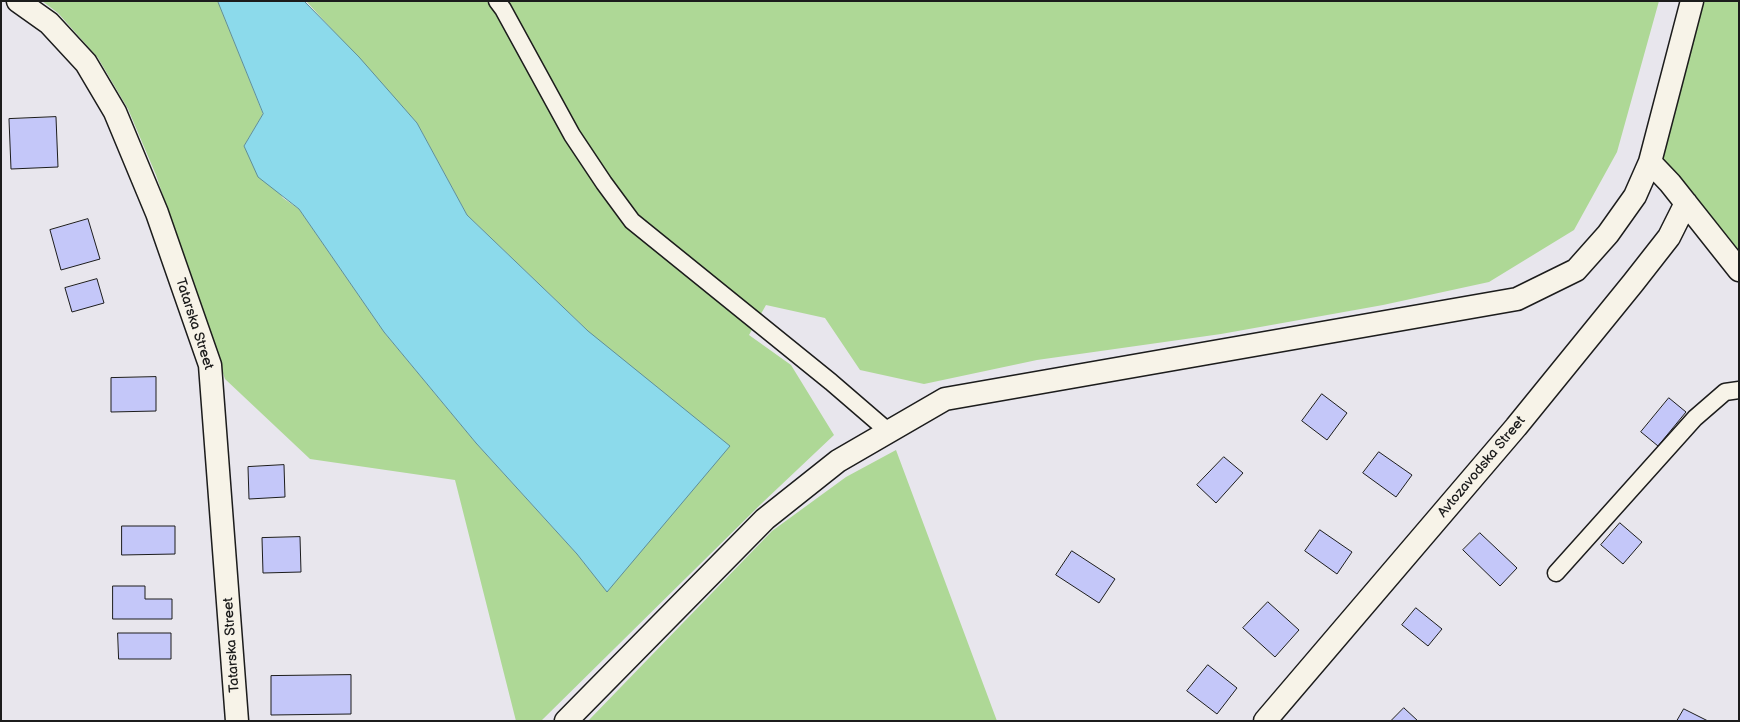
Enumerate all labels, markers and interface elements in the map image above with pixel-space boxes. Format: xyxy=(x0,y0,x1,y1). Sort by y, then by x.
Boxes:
street label: Tatarska Street xyxy=(171,276,217,372)
street label: Avtozavodska Street xyxy=(1435,413,1529,521)
street label: Tatarska Street xyxy=(220,597,244,693)

